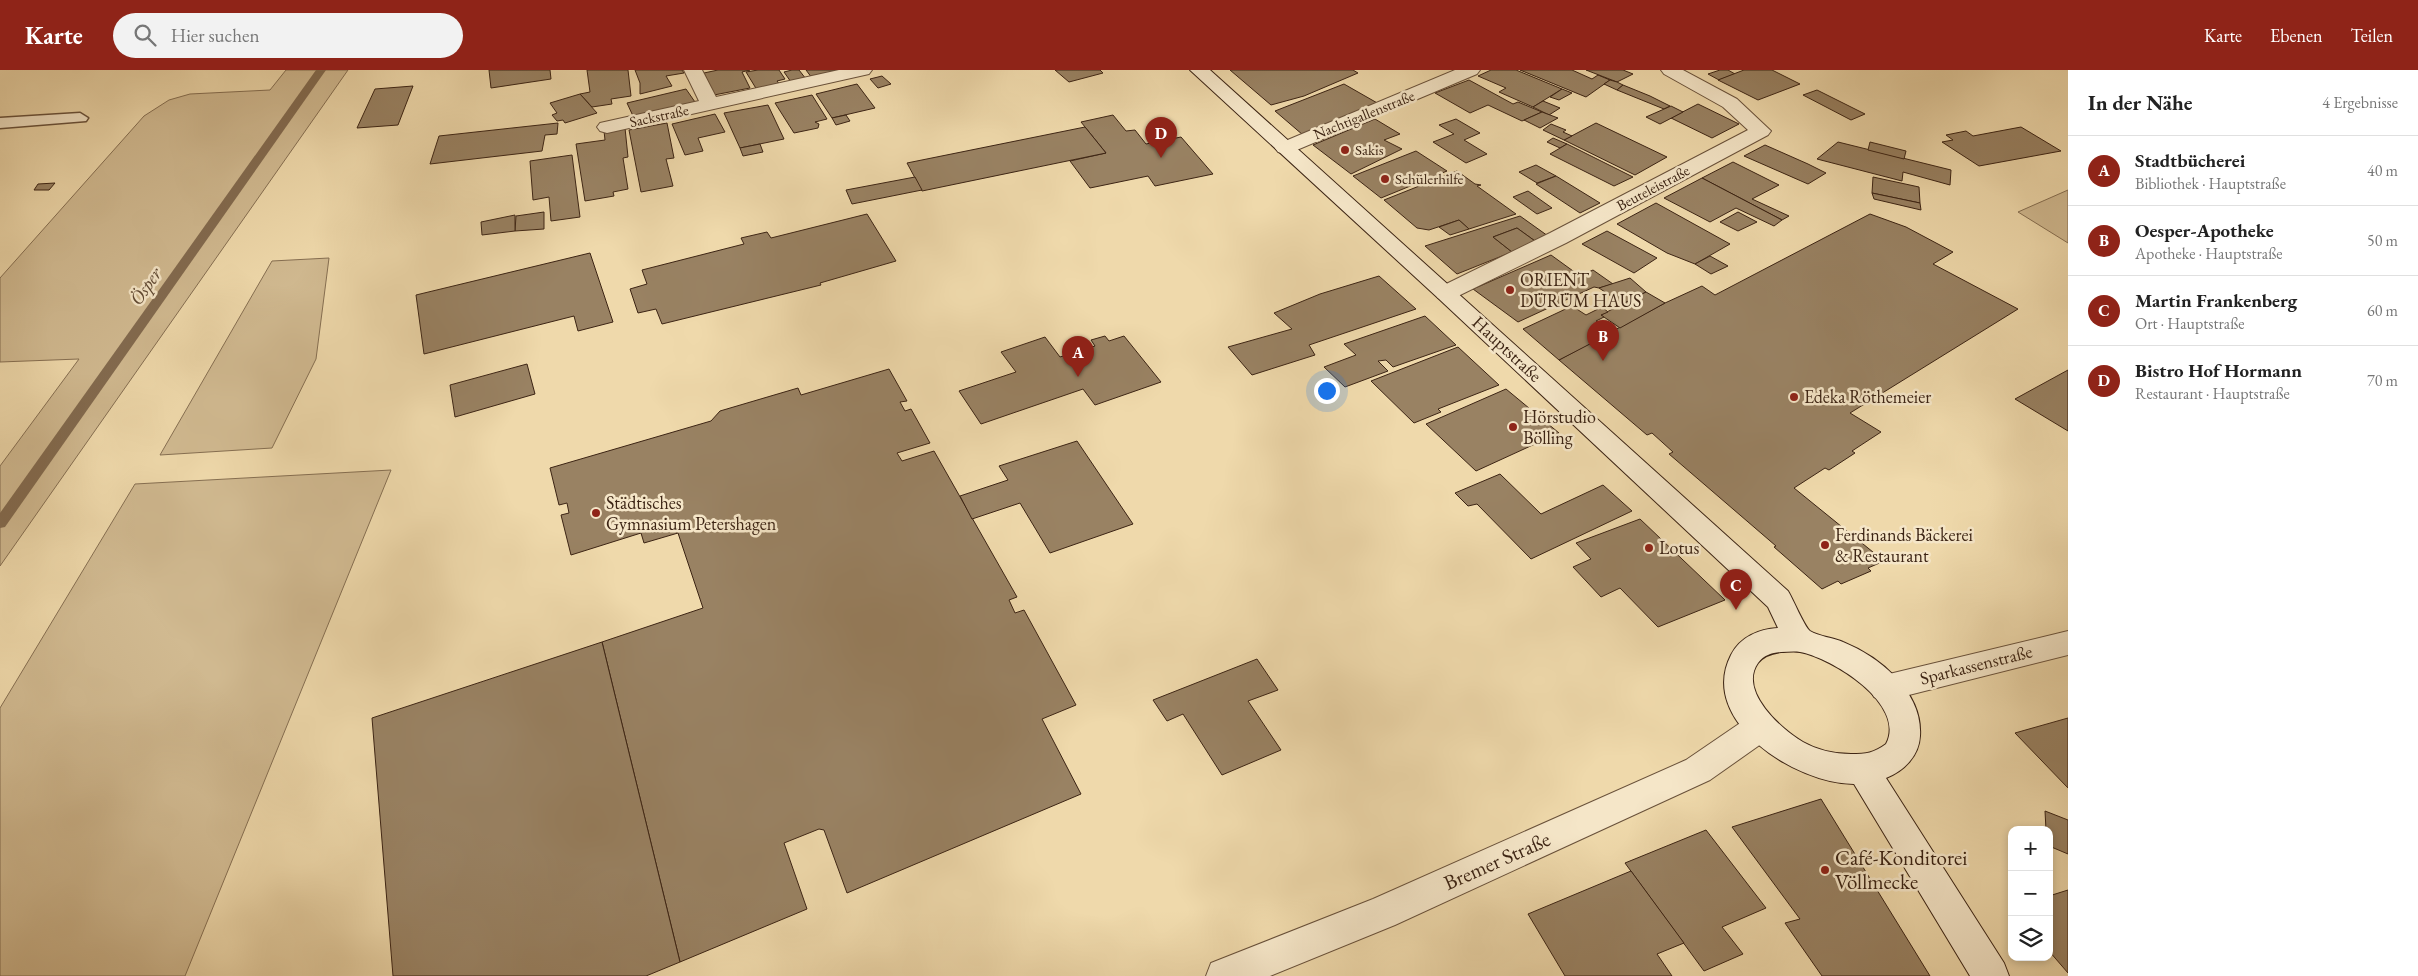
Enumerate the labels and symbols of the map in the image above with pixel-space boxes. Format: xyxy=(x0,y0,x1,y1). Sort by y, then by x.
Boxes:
street label: Nachtigallenstraße xyxy=(1310,86,1417,143)
street label: Sackstraße xyxy=(628,100,690,131)
pin: D xyxy=(1145,117,1177,158)
place label: Sakis xyxy=(1355,140,1384,159)
marker: Sakis xyxy=(1339,144,1351,156)
street label: Beuteleistraße xyxy=(1613,160,1693,215)
place label: Schülerhilfe xyxy=(1395,169,1464,188)
marker: Schülerhilfe xyxy=(1379,173,1391,185)
water label: Ösper xyxy=(124,262,168,310)
place label: ORIENT DÜRÜM HAUS xyxy=(1520,268,1641,312)
marker: ORIENT DÜRÜM HAUS xyxy=(1504,284,1516,296)
street label: Hauptstraße xyxy=(1468,311,1547,387)
pin: B xyxy=(1587,320,1619,361)
pin: A xyxy=(1062,336,1094,377)
your location xyxy=(1314,378,1340,404)
place label: Edeka Röthemeier xyxy=(1804,385,1931,408)
marker: Edeka Röthemeier xyxy=(1788,391,1800,403)
place label: Hörstudio Bölling xyxy=(1523,405,1596,449)
marker: Hörstudio Bölling xyxy=(1507,421,1519,433)
place label: Städtisches Gymnasium Petershagen xyxy=(606,491,777,535)
marker: Städtisches Gymnasium Petershagen xyxy=(590,507,602,519)
place label: Ferdinands Bäckerei & Restaurant xyxy=(1835,523,1974,567)
place label: Lotus xyxy=(1659,536,1700,559)
marker: Ferdinands Bäckerei & Restaurant xyxy=(1819,539,1831,551)
marker: Lotus xyxy=(1643,542,1655,554)
pin: C xyxy=(1720,569,1752,610)
street label: Sparkassenstraße xyxy=(1917,639,2034,690)
street label: Bremer Straße xyxy=(1439,825,1554,896)
place label: Café-Konditorei Völlmecke xyxy=(1835,844,1967,895)
marker: Café-Konditorei Völlmecke xyxy=(1819,864,1831,876)

